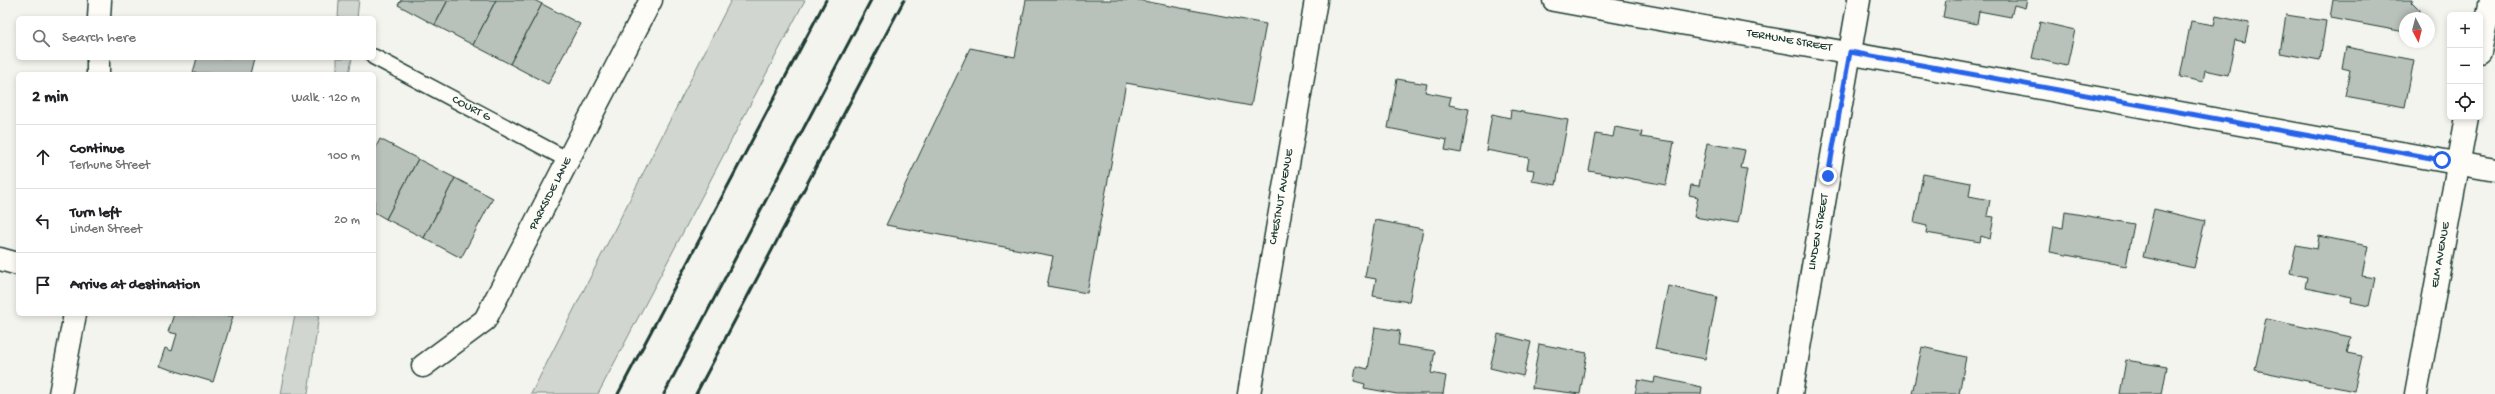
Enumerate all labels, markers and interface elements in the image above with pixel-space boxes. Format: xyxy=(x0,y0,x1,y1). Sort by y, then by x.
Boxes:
north arrow xyxy=(2399,12,2435,48)
map controls xyxy=(2447,12,2483,120)
button: + xyxy=(2447,12,2483,48)
search box xyxy=(16,16,376,60)
street label: TERHUNE STREET xyxy=(1744,26,1834,56)
icon: search xyxy=(30,27,52,49)
text: Search here xyxy=(62,29,136,47)
button: − xyxy=(2447,48,2483,84)
button: locate xyxy=(2447,84,2483,120)
text: 2 min xyxy=(32,88,68,108)
text: Walk · 120 m xyxy=(292,91,360,106)
street label: COURT G xyxy=(449,93,493,125)
text: Continue xyxy=(70,140,124,158)
icon: ahead xyxy=(32,146,54,168)
street label: CHESTNUT AVENUE xyxy=(1267,148,1297,246)
text: 100 m xyxy=(328,149,360,164)
route start xyxy=(2433,151,2451,169)
street label: PARKSIDE LANE xyxy=(526,155,576,234)
text: Terhune Street xyxy=(70,158,150,173)
route end xyxy=(1819,167,1837,185)
street label: LINDEN STREET xyxy=(1805,191,1833,271)
text: Turn left xyxy=(70,204,121,222)
icon: left xyxy=(32,210,54,232)
text: 20 m xyxy=(334,213,360,228)
street label: ELM AVENUE xyxy=(2428,221,2454,289)
text: Linden Street xyxy=(70,222,142,237)
icon: arrive xyxy=(32,274,54,296)
text: Arrive at destination xyxy=(70,276,200,294)

